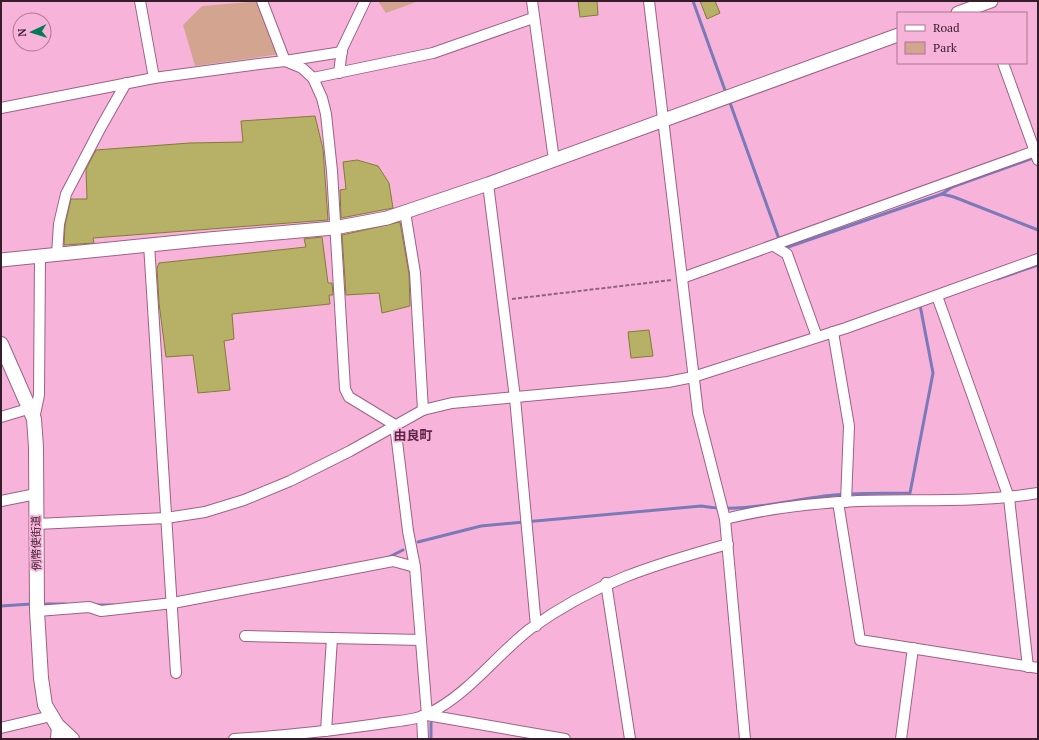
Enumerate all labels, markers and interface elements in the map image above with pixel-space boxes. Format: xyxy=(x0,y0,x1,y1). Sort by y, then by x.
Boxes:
north arrow xyxy=(12,12,52,52)
legend xyxy=(897,12,1027,64)
text: Road xyxy=(933,20,960,35)
text: N xyxy=(15,27,29,37)
text: Park xyxy=(933,40,958,55)
district label: 由良町 xyxy=(393,426,433,444)
street label: 例幣使街道 xyxy=(29,515,43,571)

